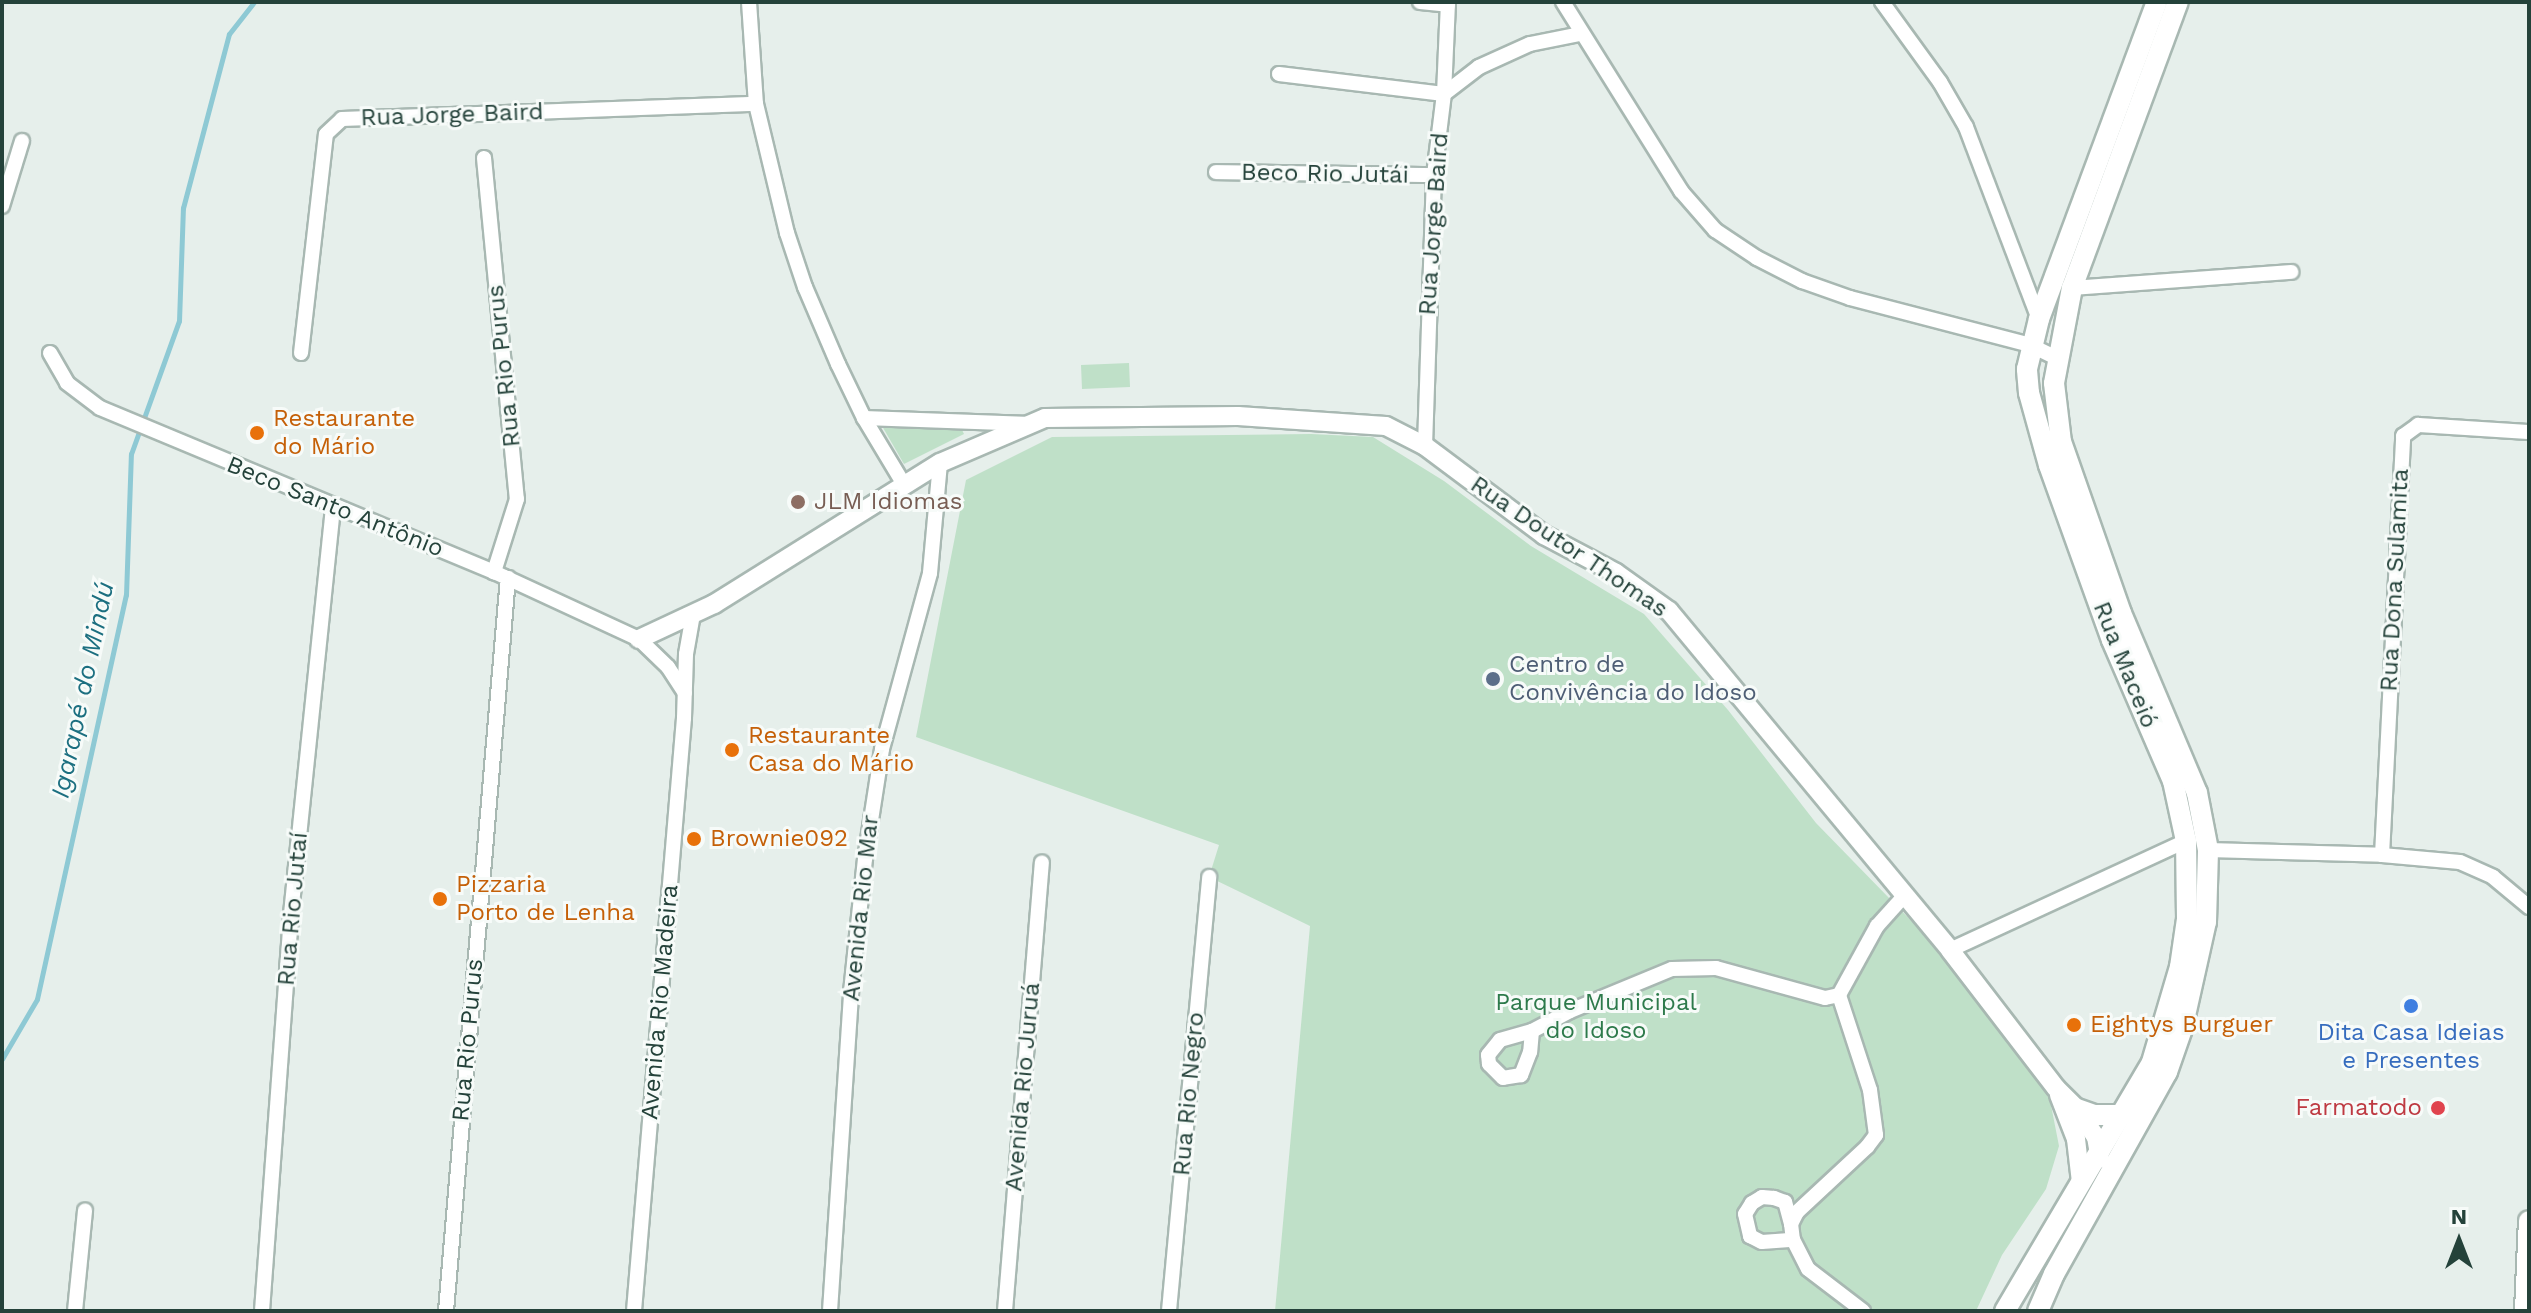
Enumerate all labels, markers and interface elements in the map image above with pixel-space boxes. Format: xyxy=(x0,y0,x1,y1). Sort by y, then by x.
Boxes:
street label: Rua Jorge Baird xyxy=(359,97,545,133)
street label: Rua Jorge Baird xyxy=(1413,131,1455,317)
street label: Beco Rio Jutái xyxy=(1240,158,1410,190)
street label: Rua Rio Purus xyxy=(481,283,527,449)
place label: Restaurante do Mário xyxy=(273,405,415,461)
marker: Restaurante do Mário xyxy=(248,424,266,442)
street label: Beco Santo Antônio xyxy=(222,450,448,564)
street label: Rua Dona Sulamita xyxy=(2375,467,2415,693)
street label: Rua Doutor Thomas xyxy=(1464,470,1674,624)
place label: JLM Idiomas xyxy=(814,488,962,516)
marker: JLM Idiomas xyxy=(789,493,807,511)
water label: Igarapé do Mindú xyxy=(45,579,121,801)
street label: Rua Maceió xyxy=(2086,597,2164,733)
place label: Centro de Convivência do Idoso xyxy=(1509,651,1757,707)
marker: Centro de Convivência do Idoso xyxy=(1484,670,1502,688)
place label: Restaurante Casa do Mário xyxy=(748,722,915,778)
marker: Restaurante Casa do Mário xyxy=(723,741,741,759)
street label: Avenida Rio Mar xyxy=(837,813,885,1003)
place label: Brownie092 xyxy=(710,825,848,853)
street label: Rua Rio Jutaí xyxy=(272,830,314,988)
marker: Brownie092 xyxy=(685,830,703,848)
place label: Pizzaria Porto de Lenha xyxy=(456,871,635,927)
street label: Avenida Rio Madeira xyxy=(635,883,685,1121)
marker: Pizzaria Porto de Lenha xyxy=(431,890,449,908)
street label: Rua Rio Purus xyxy=(447,957,489,1123)
street label: Avenida Rio Juruá xyxy=(999,981,1047,1193)
park label: Parque Municipal do Idoso xyxy=(1495,989,1697,1045)
marker: Dita Casa Ideias e Presentes xyxy=(2402,997,2420,1015)
street label: Rua Rio Negro xyxy=(1167,1011,1211,1177)
place label: Eightys Burguer xyxy=(2090,1011,2273,1039)
marker: Eightys Burguer xyxy=(2065,1016,2083,1034)
place label: Dita Casa Ideias e Presentes xyxy=(2317,1019,2505,1075)
place label: Farmatodo xyxy=(2295,1094,2422,1122)
marker: Farmatodo xyxy=(2429,1099,2447,1117)
north arrow xyxy=(2419,1201,2499,1281)
text: N xyxy=(2451,1204,2467,1229)

